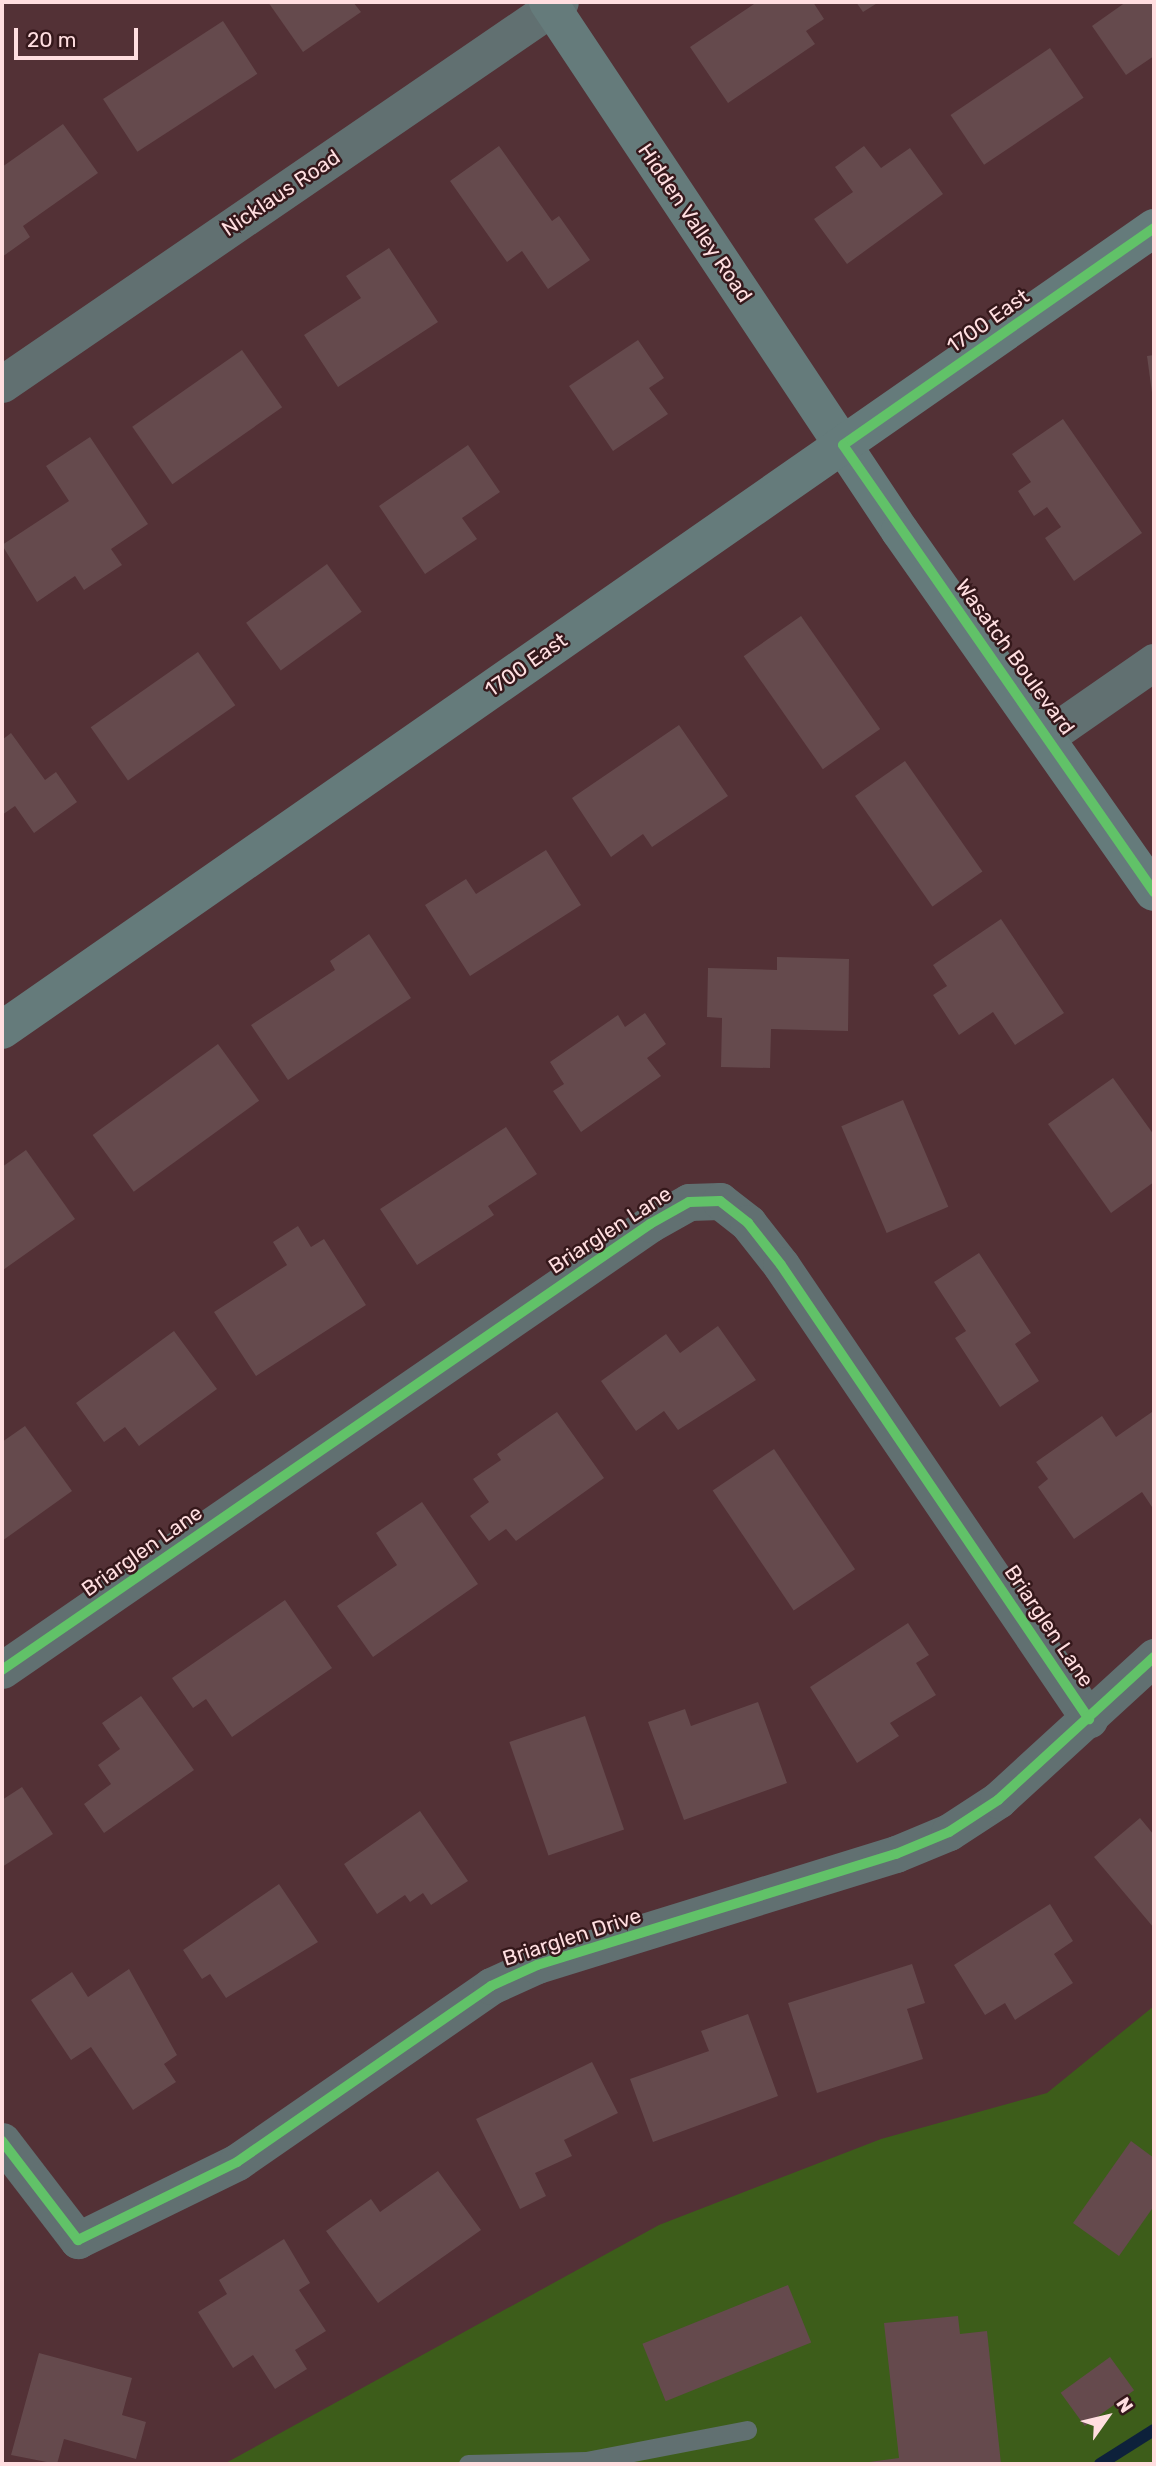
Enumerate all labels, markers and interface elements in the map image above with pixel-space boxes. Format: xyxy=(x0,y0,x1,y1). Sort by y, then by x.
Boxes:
scale bar xyxy=(18,14,142,58)
text: 20 m xyxy=(27,27,76,52)
street label: Hidden Valley Road xyxy=(632,138,758,308)
street label: Nicklaus Road xyxy=(217,144,345,242)
street label: 1700 East xyxy=(942,283,1034,359)
street label: Wasatch Boulevard xyxy=(950,574,1080,740)
street label: 1700 East xyxy=(480,627,572,703)
street label: Briarglen Lane xyxy=(544,1181,676,1279)
street label: Briarglen Lane xyxy=(77,1500,207,1602)
street label: Briarglen Lane xyxy=(999,1560,1099,1692)
street label: Briarglen Drive xyxy=(500,1903,644,1971)
north arrow xyxy=(1072,2382,1142,2452)
text: N xyxy=(1111,2393,1138,2417)

